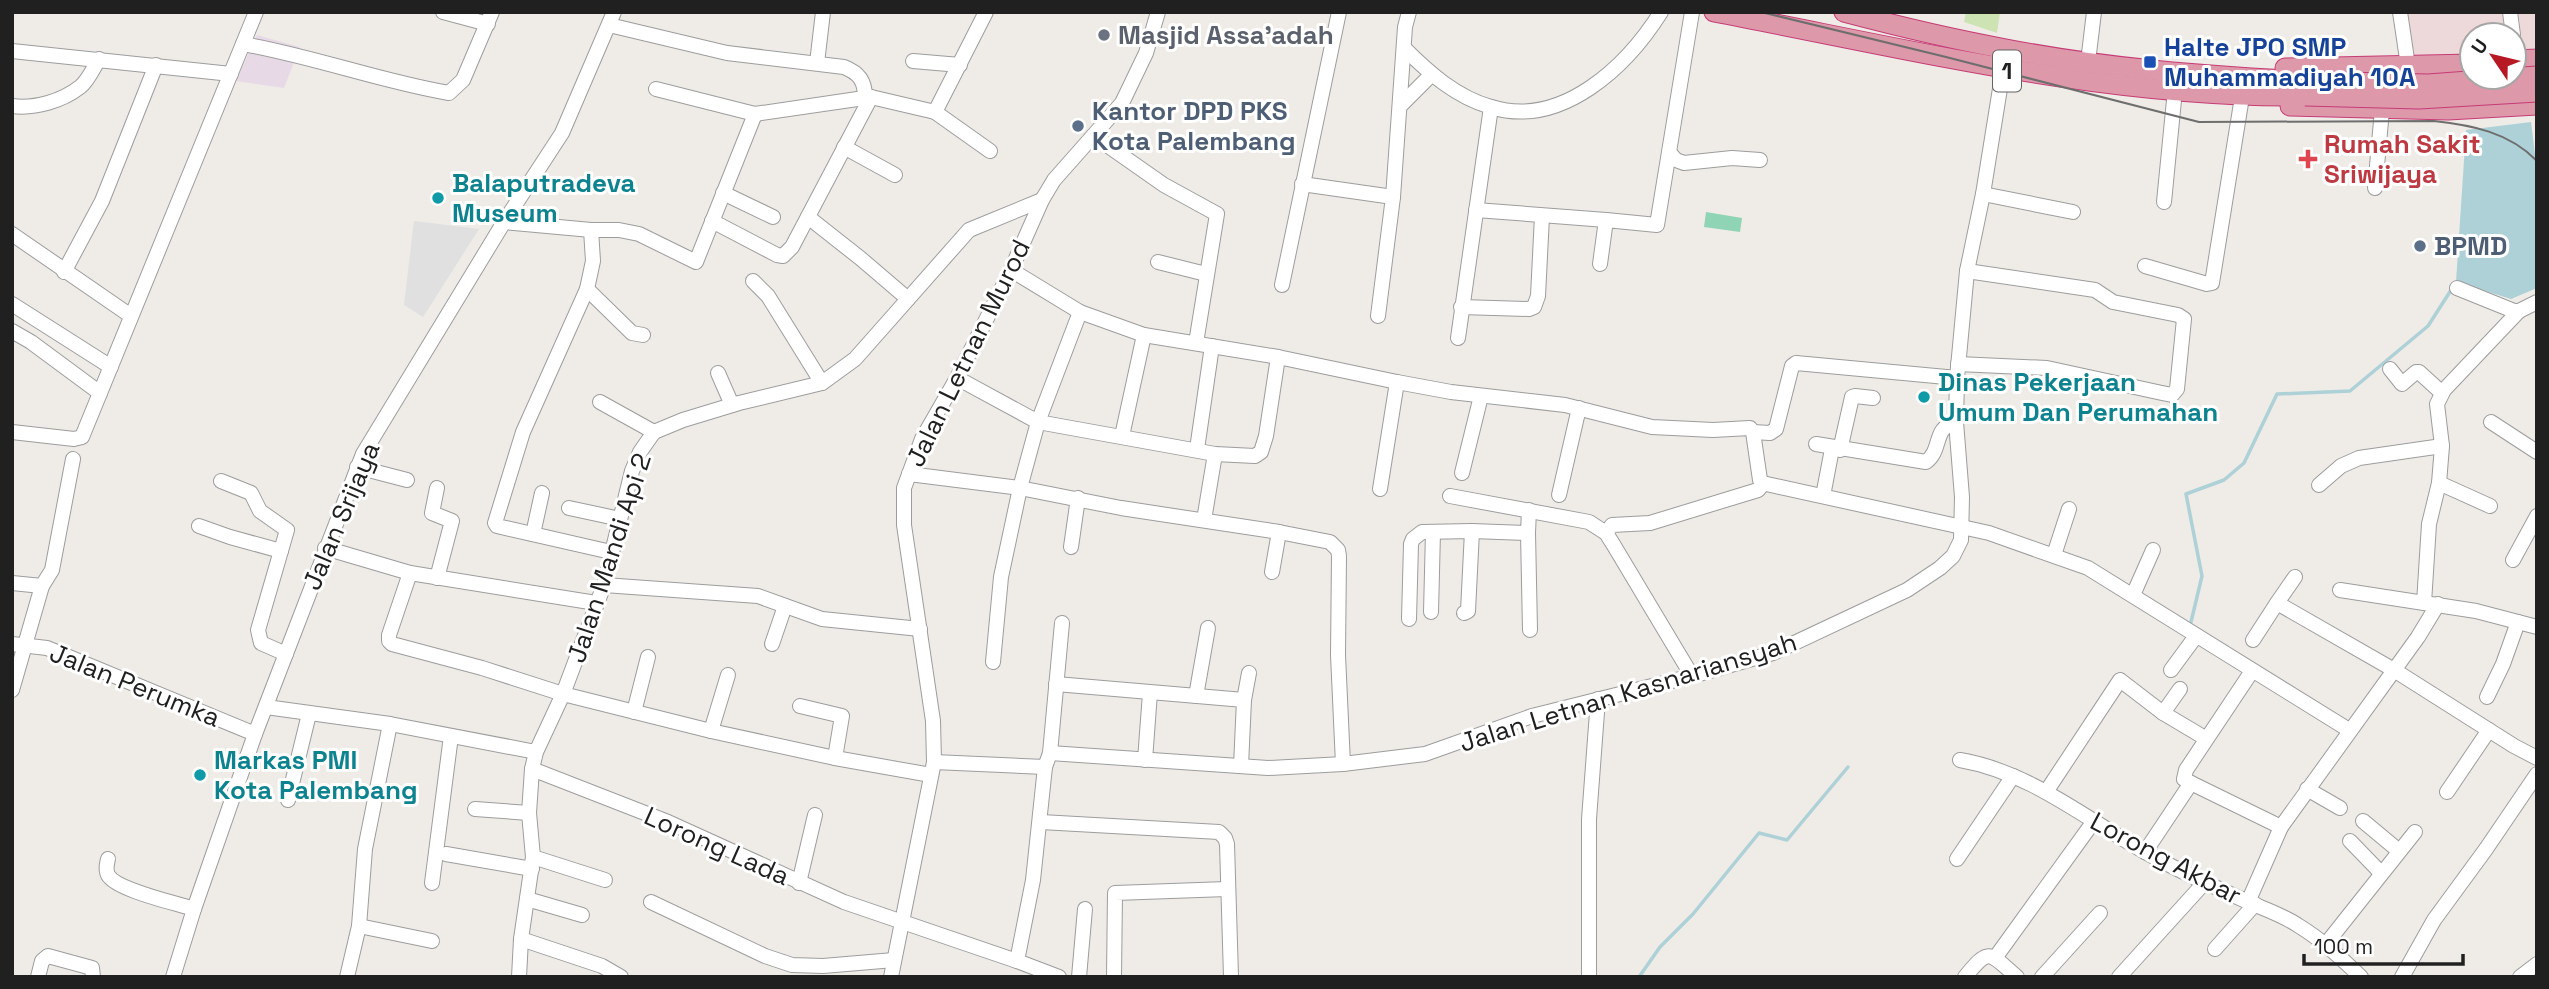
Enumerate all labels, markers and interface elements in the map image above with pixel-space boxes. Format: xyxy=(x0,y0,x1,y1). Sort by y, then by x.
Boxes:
place label: Masjid Assa'adah xyxy=(1118,18,1334,52)
north arrow xyxy=(2458,21,2528,91)
marker: Masjid Assa'adah xyxy=(1096,27,1112,43)
place label: Halte JPO SMP Muhammadiyah 10A xyxy=(2164,30,2416,94)
text: U xyxy=(2466,34,2493,59)
road number: 1 xyxy=(1993,50,2021,92)
marker: Halte JPO SMP Muhammadiyah 10A xyxy=(2142,54,2158,70)
place label: Kantor DPD PKS Kota Palembang xyxy=(1092,94,1296,158)
marker: Kantor DPD PKS Kota Palembang xyxy=(1070,118,1086,134)
place label: Rumah Sakit Sriwijaya xyxy=(2324,127,2481,191)
marker: Rumah Sakit Sriwijaya xyxy=(2298,149,2318,169)
place label: Balaputradeva Museum xyxy=(452,166,636,230)
marker: Balaputradeva Museum xyxy=(430,190,446,206)
place label: BPMD xyxy=(2434,229,2507,263)
street label: Jalan Letnan Murod xyxy=(898,234,1038,472)
marker: BPMD xyxy=(2412,238,2428,254)
place label: Dinas Pekerjaan Umum Dan Perumahan xyxy=(1938,365,2218,429)
marker: Dinas Pekerjaan Umum Dan Perumahan xyxy=(1916,389,1932,405)
street label: Jalan Srijaya xyxy=(295,437,387,595)
street label: Jalan Mandi Api 2 xyxy=(559,449,659,667)
street label: Jalan Letnan Kasnariansyah xyxy=(1455,624,1801,760)
street label: Jalan Perumka xyxy=(45,635,225,735)
place label: Markas PMI Kota Palembang xyxy=(214,743,418,807)
marker: Markas PMI Kota Palembang xyxy=(192,767,208,783)
street label: Lorong Lada xyxy=(639,799,795,893)
street label: Lorong Akbar xyxy=(2085,804,2247,912)
scale bar xyxy=(2304,922,2463,966)
text: 100 m xyxy=(2314,933,2373,960)

